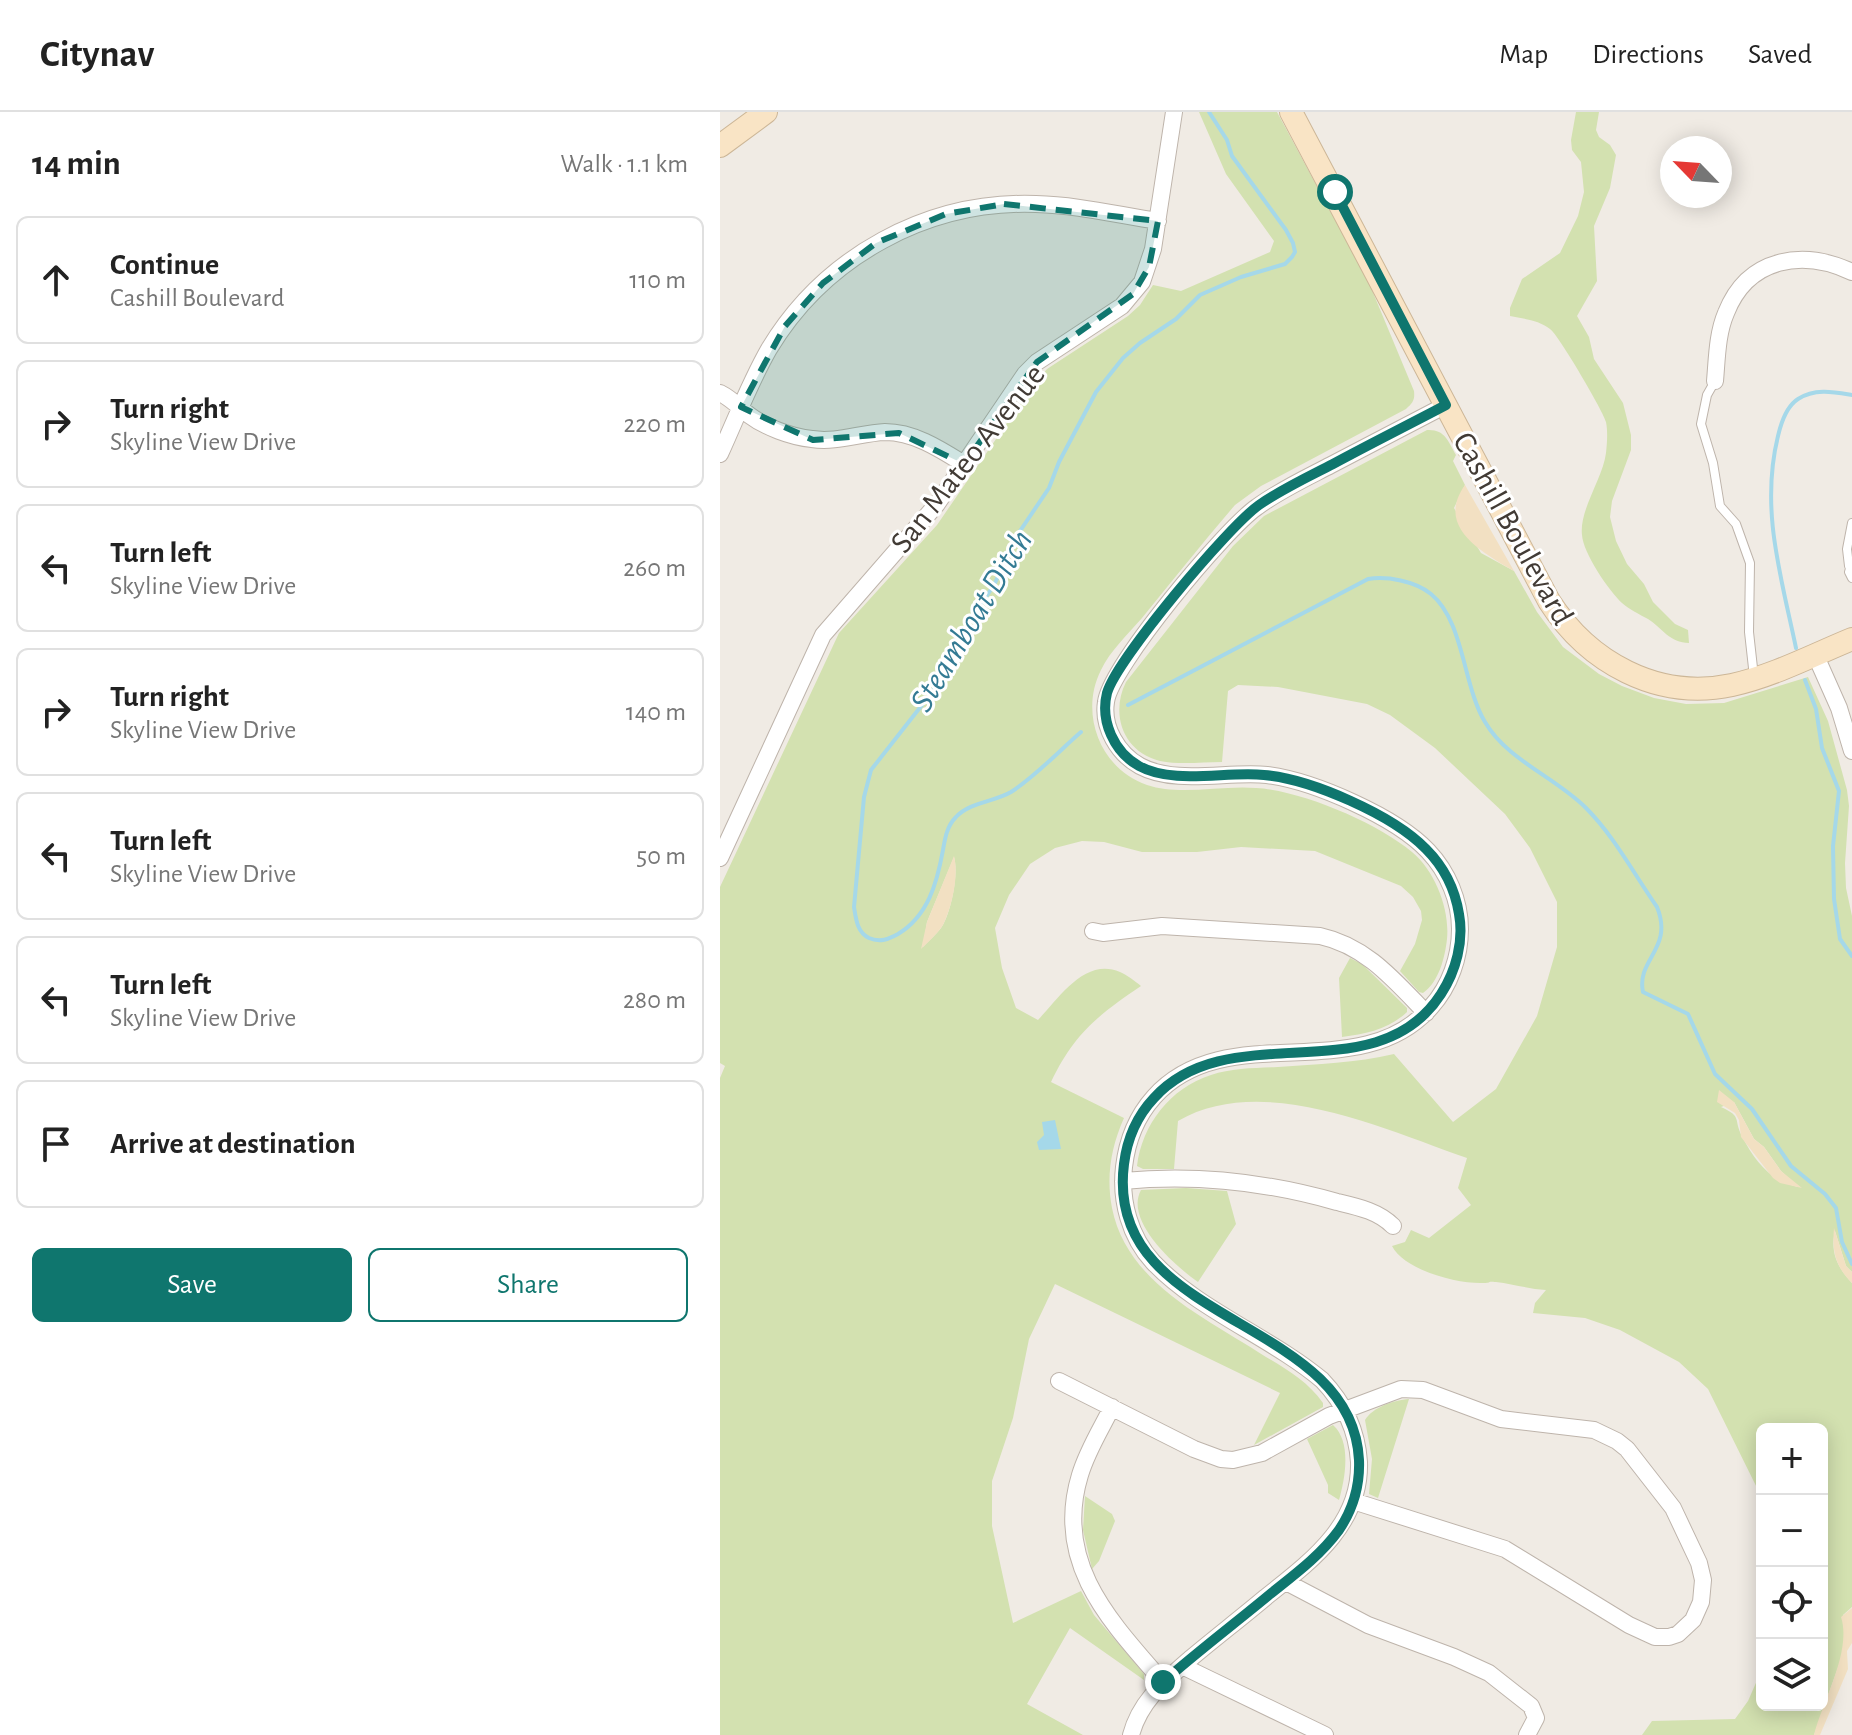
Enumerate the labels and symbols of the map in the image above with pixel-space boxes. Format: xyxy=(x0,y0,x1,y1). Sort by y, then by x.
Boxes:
north arrow xyxy=(1660,136,1732,208)
route start xyxy=(1317,174,1353,210)
street label: San Mateo Avenue xyxy=(885,358,1051,559)
street label: Cashill Boulevard xyxy=(1447,427,1579,630)
water label: Steamboat Ditch xyxy=(904,524,1039,718)
route end xyxy=(1145,1664,1181,1700)

